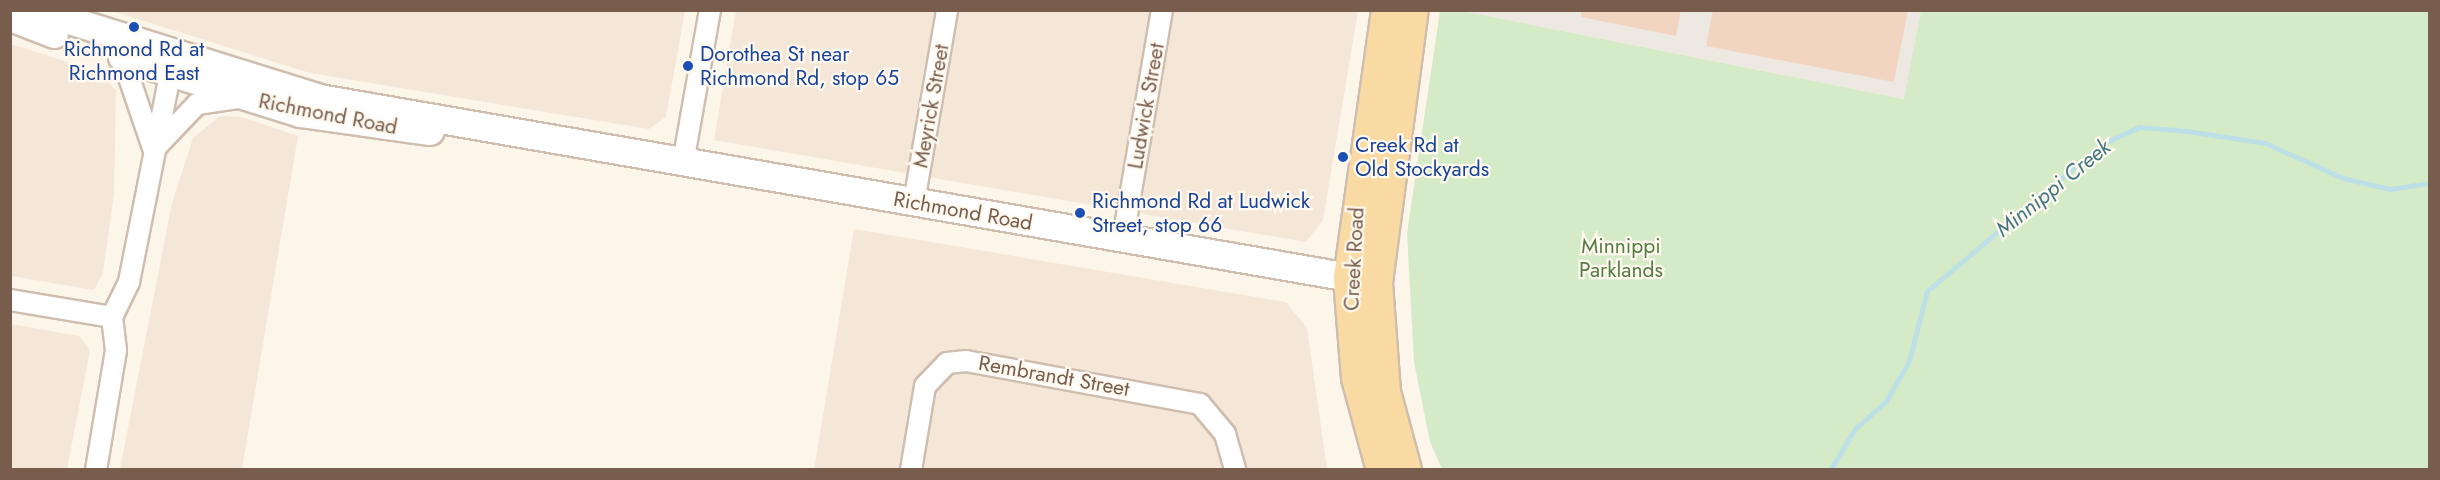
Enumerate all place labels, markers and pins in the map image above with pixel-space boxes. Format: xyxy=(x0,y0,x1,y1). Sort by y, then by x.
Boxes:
marker: Richmond Rd at Richmond East xyxy=(127,20,141,34)
place label: Richmond Rd at Richmond East xyxy=(64,36,204,86)
place label: Dorothea St near Richmond Rd, stop 65 xyxy=(700,41,899,91)
marker: Dorothea St near Richmond Rd, stop 65 xyxy=(681,59,695,73)
place label: Creek Rd at Old Stockyards xyxy=(1355,132,1489,182)
marker: Creek Rd at Old Stockyards xyxy=(1336,150,1350,164)
place label: Richmond Rd at Ludwick Street, stop 66 xyxy=(1092,188,1310,238)
marker: Richmond Rd at Ludwick Street, stop 66 xyxy=(1073,206,1087,220)

